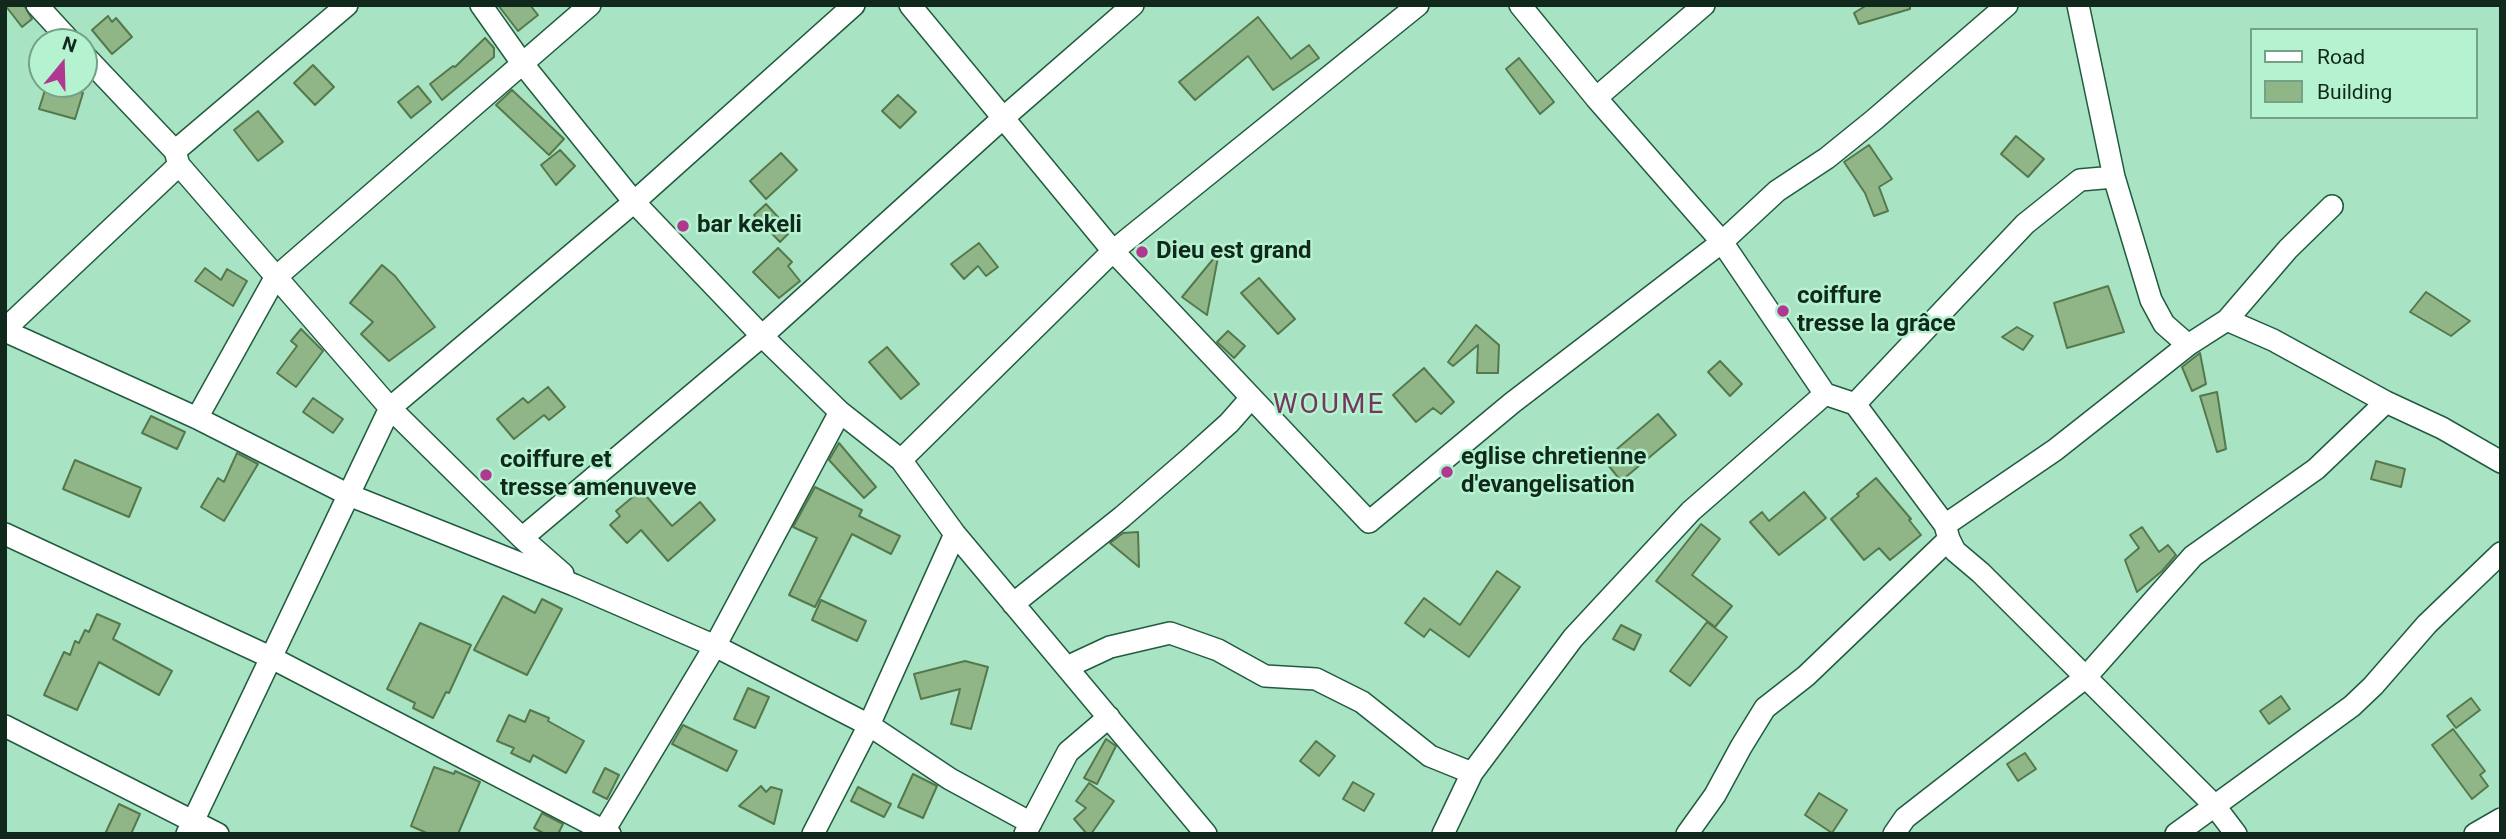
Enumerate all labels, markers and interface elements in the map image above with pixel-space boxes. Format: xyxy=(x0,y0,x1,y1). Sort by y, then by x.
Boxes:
north arrow xyxy=(28,28,98,98)
legend xyxy=(2250,28,2478,119)
text: N xyxy=(59,32,79,58)
text: Road xyxy=(2317,45,2365,69)
text: Building xyxy=(2317,80,2392,104)
place label: bar kekeli xyxy=(697,212,802,240)
marker: bar kekeli xyxy=(675,218,691,234)
place label: Dieu est grand xyxy=(1156,238,1312,266)
marker: Dieu est grand xyxy=(1134,244,1150,260)
place label: coiffure tresse la grâce xyxy=(1797,283,1956,339)
marker: coiffure tresse la grâce xyxy=(1775,303,1791,319)
district label: WOUME xyxy=(1273,389,1385,423)
place label: eglise chretienne d'evangelisation xyxy=(1461,444,1646,500)
place label: coiffure et tresse amenuveve xyxy=(500,447,696,503)
marker: eglise chretienne d'evangelisation xyxy=(1439,464,1455,480)
marker: coiffure et tresse amenuveve xyxy=(478,467,494,483)

